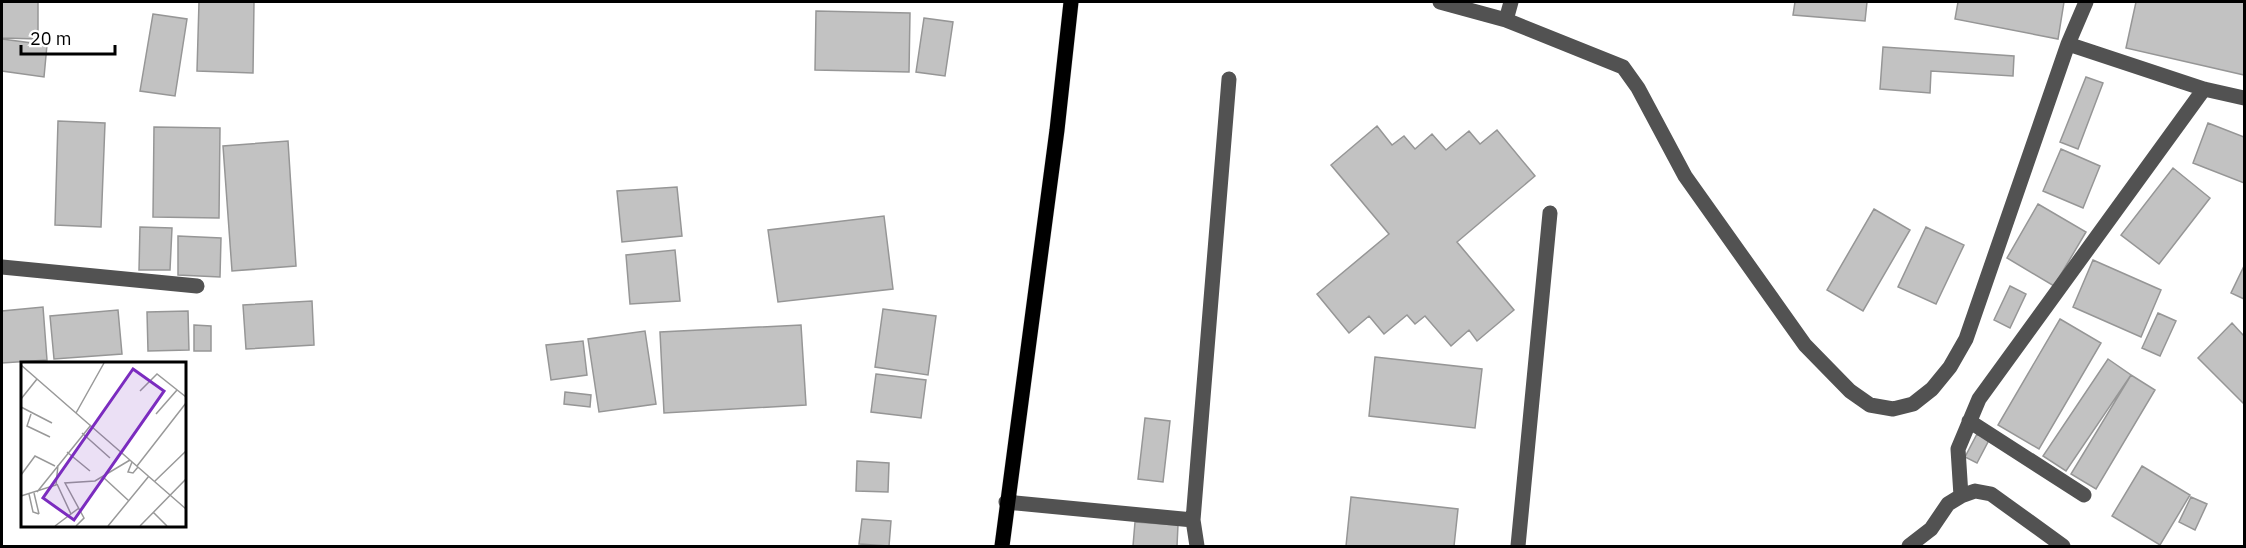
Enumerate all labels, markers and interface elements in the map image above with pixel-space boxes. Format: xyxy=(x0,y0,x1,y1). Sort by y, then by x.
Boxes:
scale bar xyxy=(21,18,116,56)
text: 20 m xyxy=(30,27,72,50)
inset map xyxy=(21,362,186,527)

